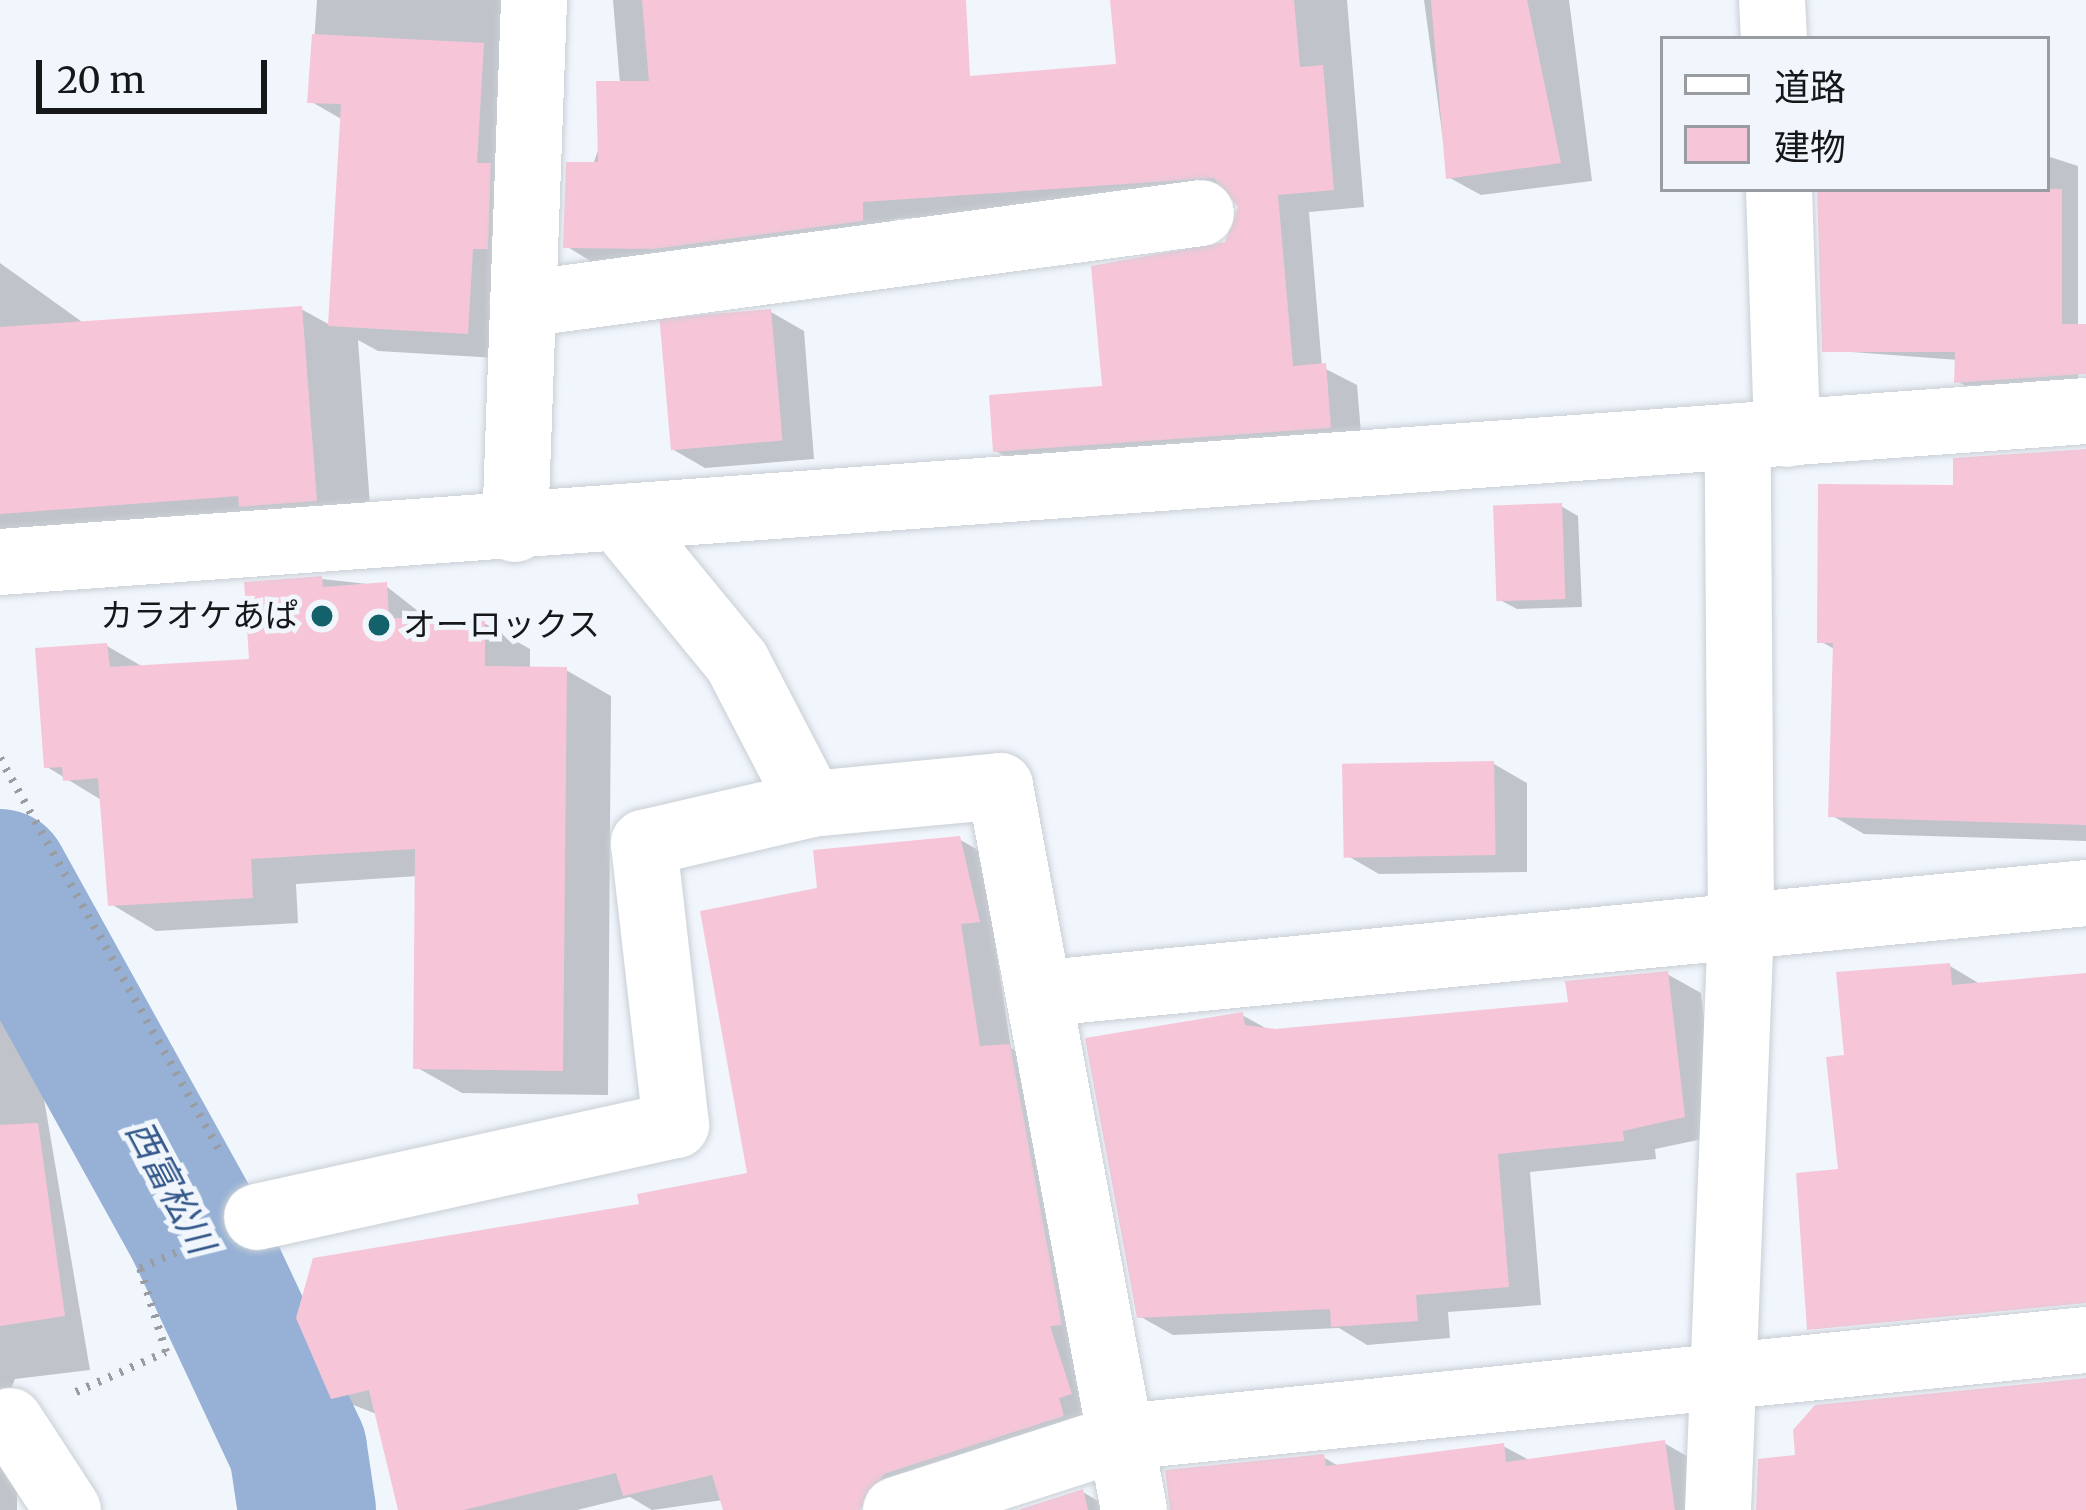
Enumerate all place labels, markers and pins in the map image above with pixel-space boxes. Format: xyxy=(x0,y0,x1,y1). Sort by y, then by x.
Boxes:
place label: カラオケあぱ xyxy=(100,596,298,636)
marker: カラオケあぱ xyxy=(309,603,335,629)
place label: オーロックス xyxy=(403,605,601,645)
marker: オーロックス xyxy=(366,612,392,638)

